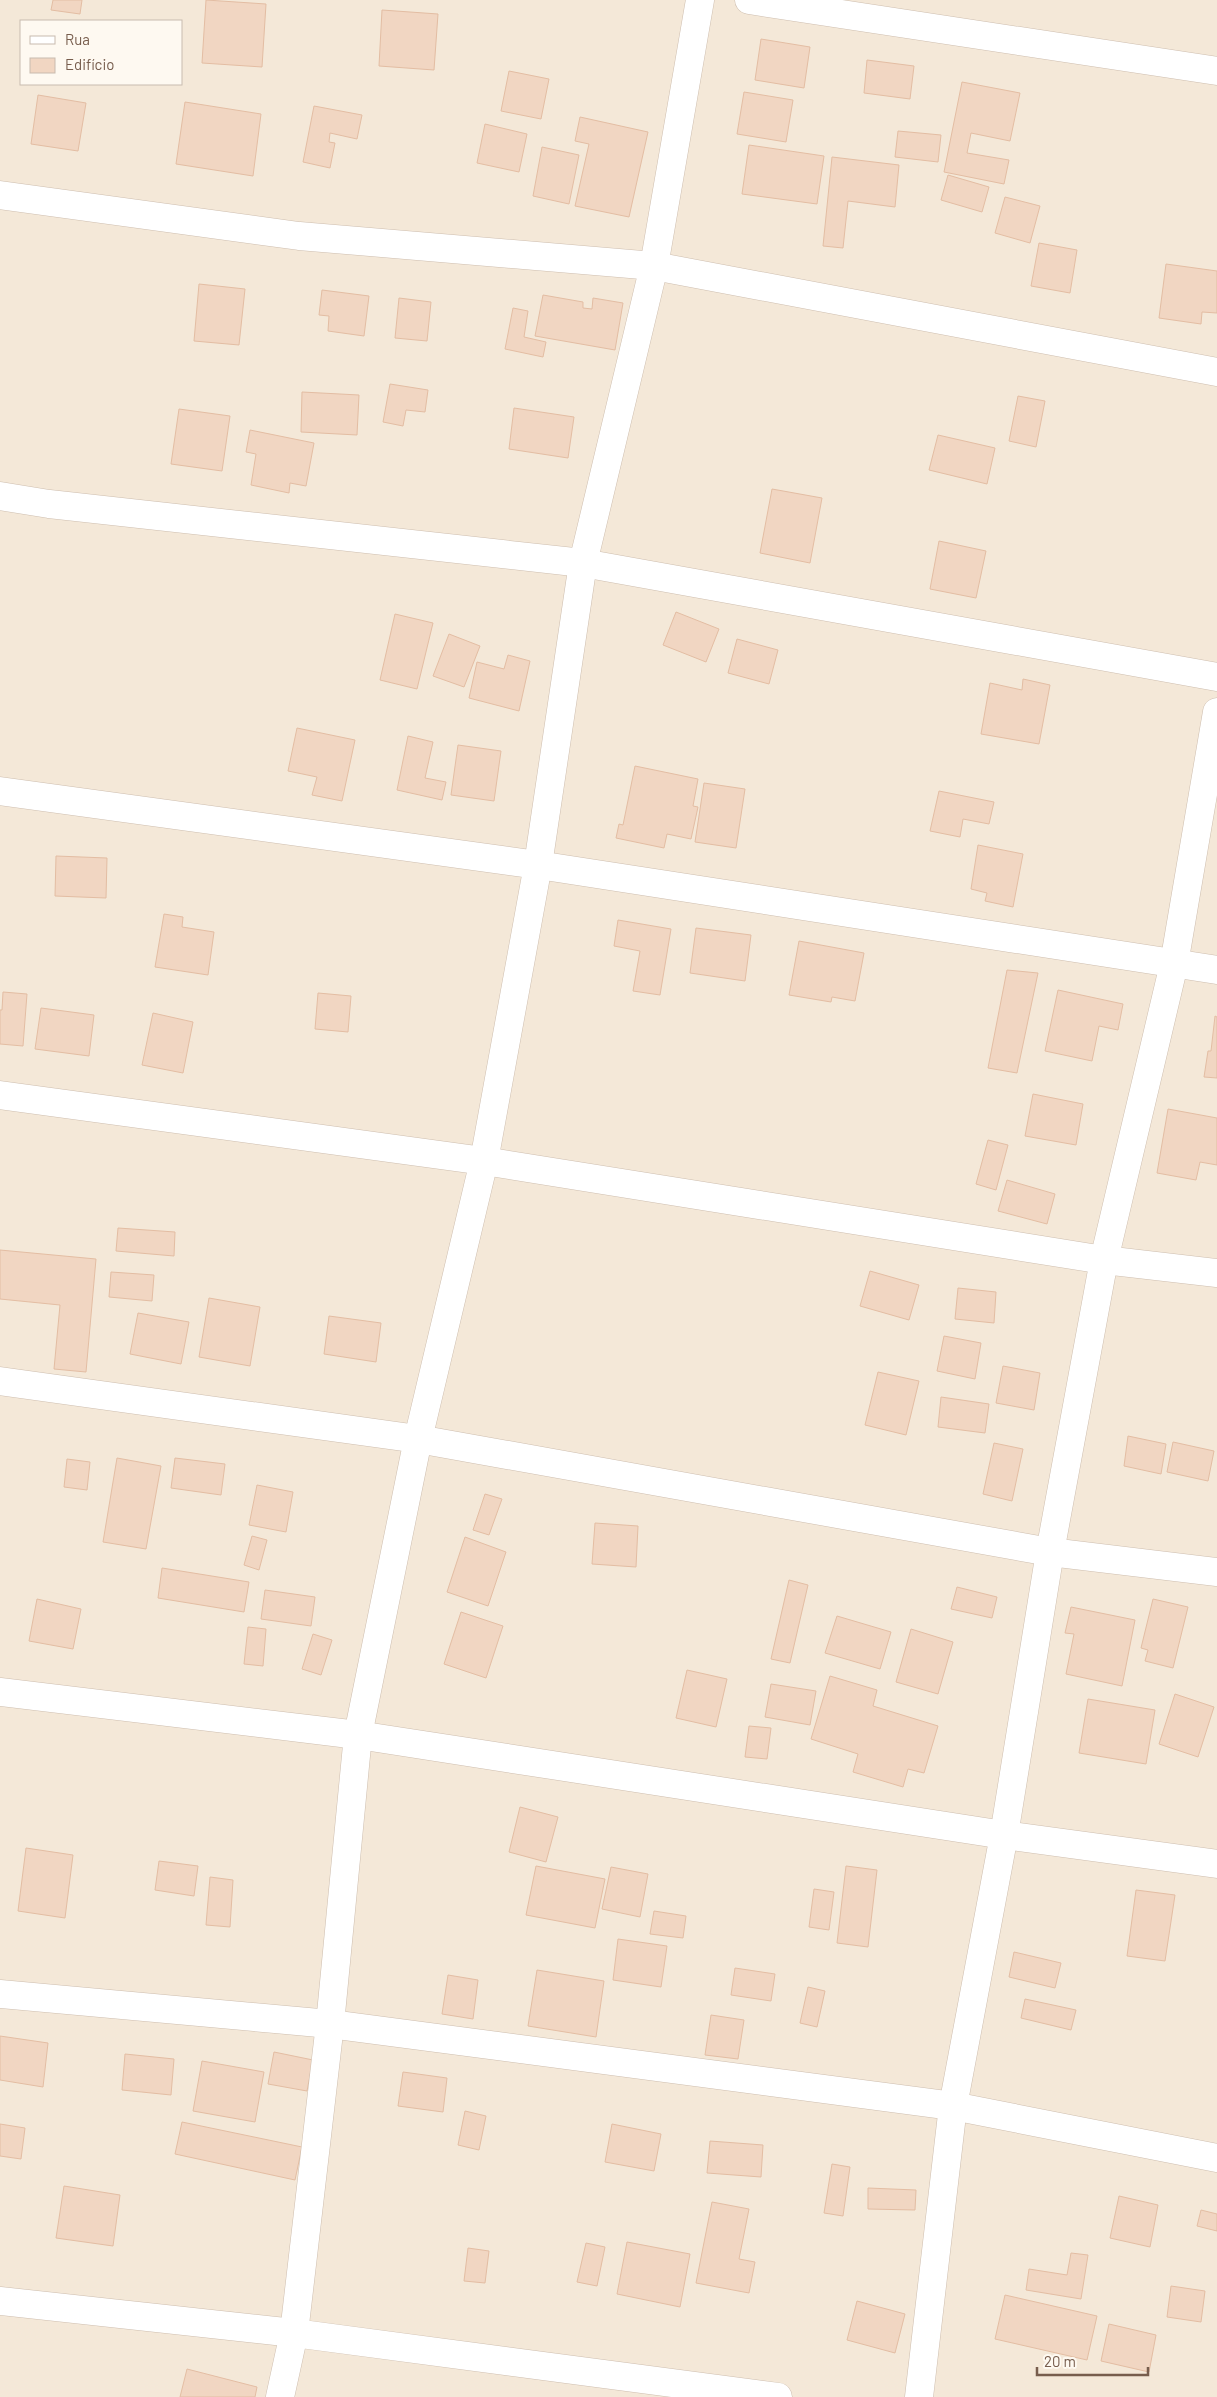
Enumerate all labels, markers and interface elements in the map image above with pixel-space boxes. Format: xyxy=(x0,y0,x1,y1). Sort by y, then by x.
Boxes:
legend xyxy=(20,20,182,85)
text: Rua xyxy=(65,30,90,48)
text: Edifício xyxy=(65,55,114,73)
scale bar xyxy=(1037,2344,1148,2376)
text: 20 m xyxy=(1044,2352,1076,2370)

